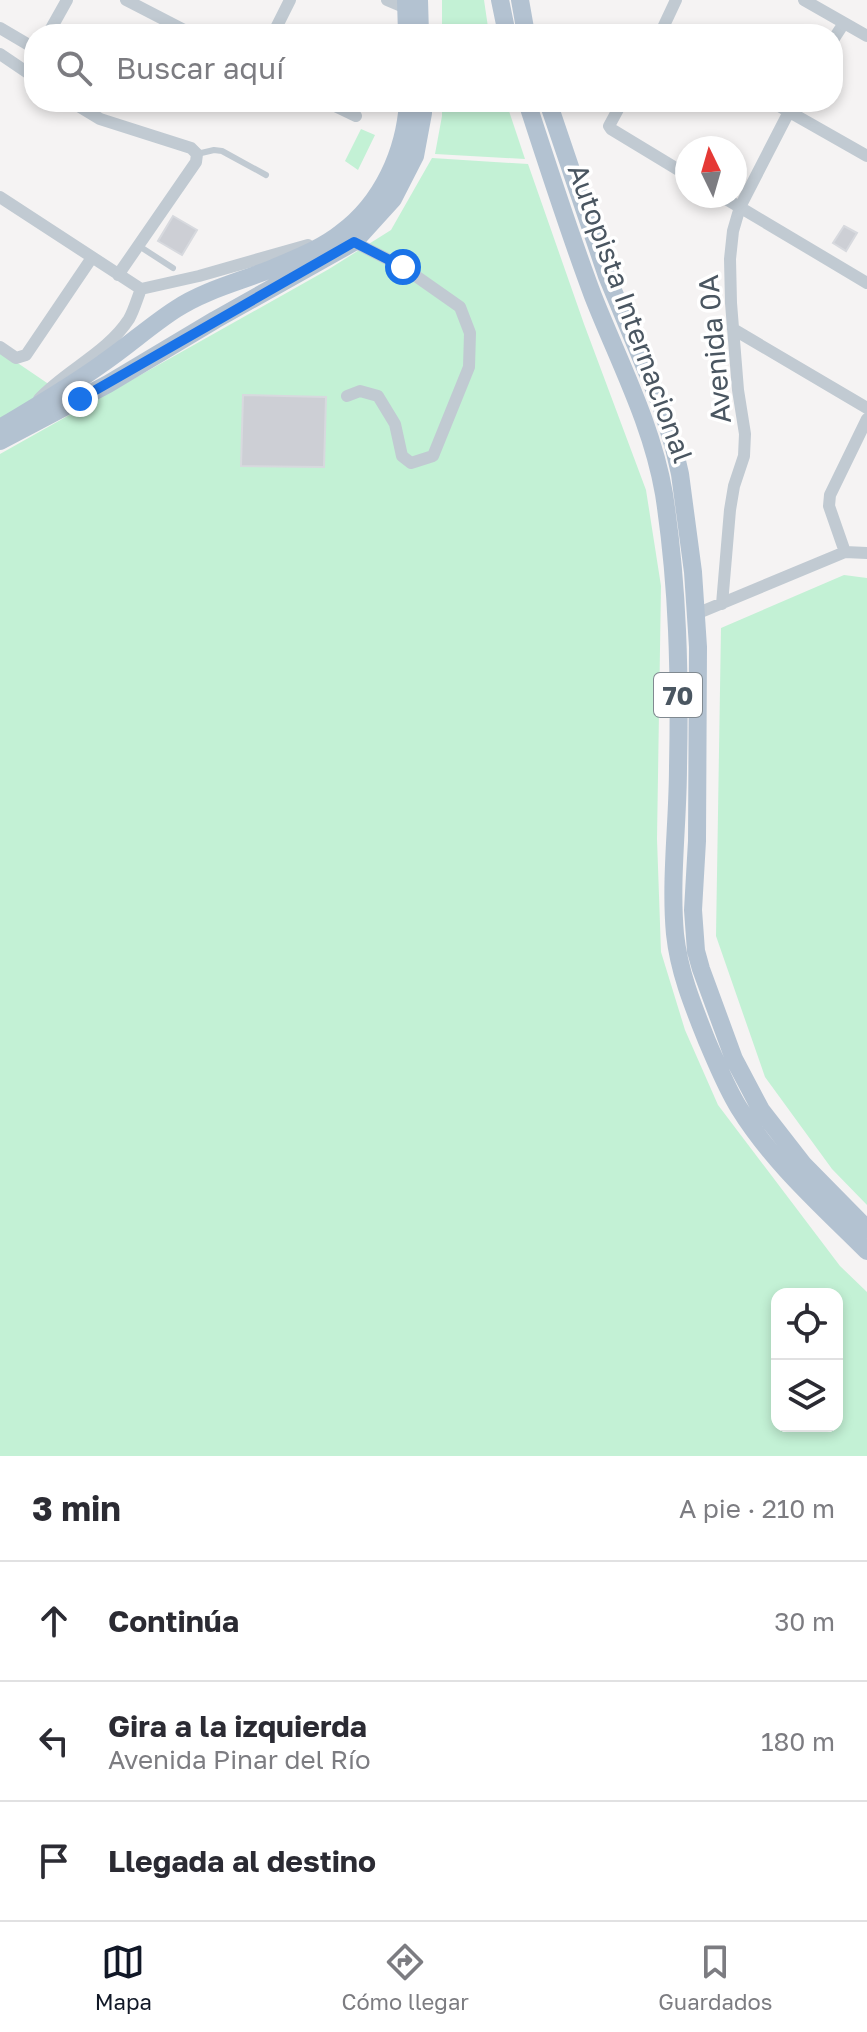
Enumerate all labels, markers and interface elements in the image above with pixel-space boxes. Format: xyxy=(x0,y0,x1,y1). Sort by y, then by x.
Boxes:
search box xyxy=(24,24,843,112)
icon: search xyxy=(52,46,96,90)
text: Buscar aquí xyxy=(116,50,284,86)
north arrow xyxy=(675,136,747,208)
street label: Autopista Internacional xyxy=(562,159,700,467)
route start xyxy=(385,249,421,285)
street label: Avenida 0A xyxy=(691,273,737,425)
route end xyxy=(62,381,98,417)
road number: 70 xyxy=(654,673,702,717)
map controls xyxy=(771,1288,843,1432)
button: locate xyxy=(771,1288,843,1360)
button: layers xyxy=(771,1360,843,1432)
text: 3 min xyxy=(32,1488,121,1528)
text: A pie · 210 m xyxy=(679,1493,835,1524)
icon: ahead xyxy=(32,1599,76,1643)
text: Continúa xyxy=(108,1603,239,1639)
text: 30 m xyxy=(774,1606,835,1637)
text: Gira a la izquierda xyxy=(108,1708,367,1744)
icon: left xyxy=(32,1719,76,1763)
text: 180 m xyxy=(761,1726,835,1757)
text: Avenida Pinar del Río xyxy=(108,1744,371,1775)
icon: arrive xyxy=(32,1839,76,1883)
text: Llegada al destino xyxy=(108,1843,376,1879)
tab: Mapa xyxy=(95,1940,152,2015)
tab: Cómo llegar xyxy=(341,1940,469,2015)
tab: Guardados xyxy=(658,1940,772,2015)

